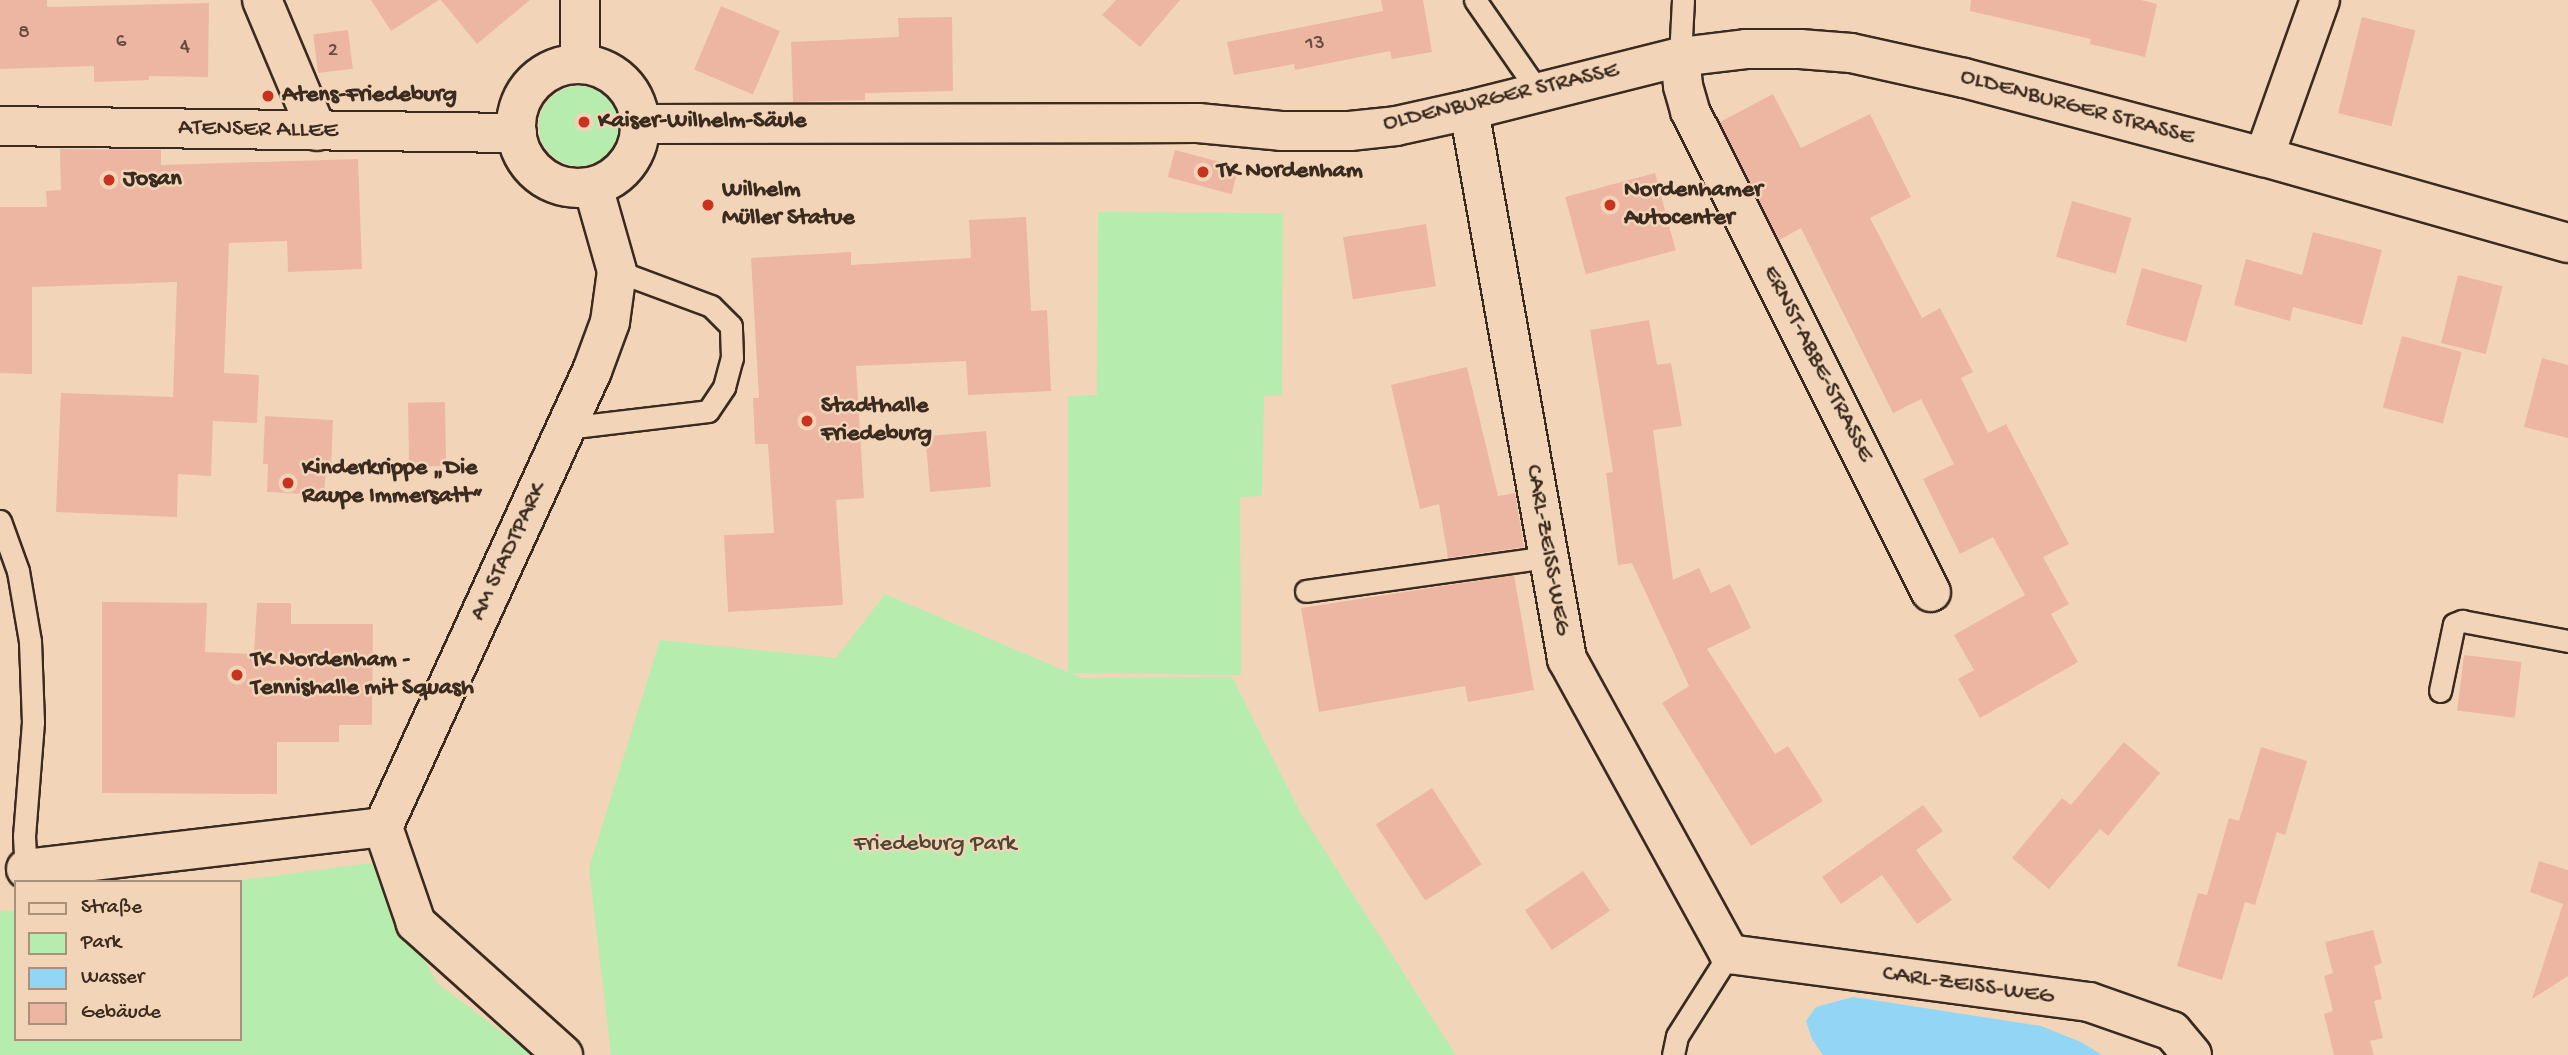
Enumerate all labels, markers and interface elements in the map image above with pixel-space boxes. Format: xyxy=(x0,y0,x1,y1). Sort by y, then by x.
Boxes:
house number: 8 xyxy=(18,21,30,47)
house number: 6 xyxy=(116,30,126,56)
house number: 13 xyxy=(1305,32,1325,58)
house number: 4 xyxy=(180,35,190,61)
house number: 2 xyxy=(328,39,338,65)
street label: OLDENBURGER STRASSE xyxy=(1380,57,1622,139)
street label: OLDENBURGER STRASSE xyxy=(1957,63,2197,153)
place label: Atens-Friedeburg xyxy=(282,82,457,110)
marker: Atens-Friedeburg xyxy=(260,88,276,104)
place label: Kaiser-Wilhelm-Säule xyxy=(598,108,806,136)
street label: ATENSER ALLEE xyxy=(178,114,338,146)
marker: Kaiser-Wilhelm-Säule xyxy=(576,114,592,130)
place label: TK Nordenham xyxy=(1217,158,1363,186)
marker: TK Nordenham xyxy=(1195,164,1211,180)
place label: Josan xyxy=(123,166,182,194)
marker: Josan xyxy=(101,172,117,188)
place label: Wilhelm Müller Statue xyxy=(722,177,855,233)
place label: Nordenhamer Autocenter xyxy=(1624,177,1763,233)
marker: Wilhelm Müller Statue xyxy=(700,197,716,213)
marker: Nordenhamer Autocenter xyxy=(1602,197,1618,213)
street label: ERNST-ABBE-STRASSE xyxy=(1755,261,1879,467)
place label: Stadthalle Friedeburg xyxy=(821,393,932,449)
marker: Stadthalle Friedeburg xyxy=(799,413,815,429)
place label: Kinderkrippe „Die Raupe Immersatt“ xyxy=(302,455,483,511)
street label: CARL-ZEISS-WEG xyxy=(1518,463,1576,637)
marker: Kinderkrippe „Die Raupe Immersatt“ xyxy=(280,475,296,491)
street label: AM STADTPARK xyxy=(464,478,554,626)
place label: TK Nordenham - Tennishalle mit Squash xyxy=(251,647,474,703)
marker: TK Nordenham - Tennishalle mit Squash xyxy=(229,667,245,683)
park label: Friedeburg Park xyxy=(854,831,1016,859)
legend xyxy=(14,880,242,1041)
text: Straße xyxy=(81,896,142,921)
text: Park xyxy=(81,931,121,956)
street label: CARL-ZEISS-WEG xyxy=(1881,960,2055,1012)
text: Wasser xyxy=(81,966,144,991)
text: Gebäude xyxy=(81,1001,161,1026)

